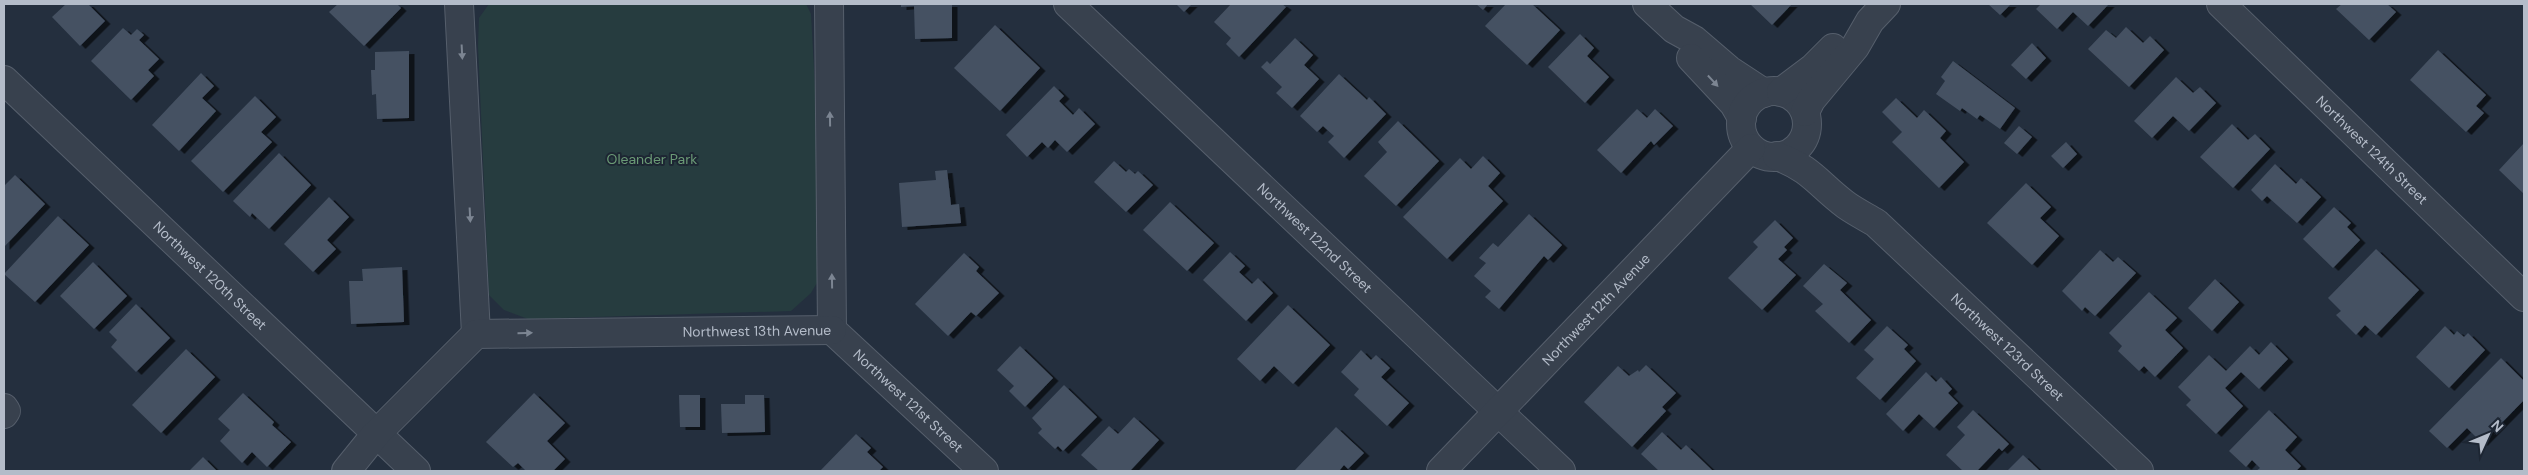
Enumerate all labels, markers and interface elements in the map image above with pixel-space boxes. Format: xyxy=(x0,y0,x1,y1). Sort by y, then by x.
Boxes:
one-way arrow xyxy=(458,45,466,61)
one-way arrow xyxy=(1707,75,1719,87)
street label: Northwest 124th Street xyxy=(2312,92,2432,208)
one-way arrow xyxy=(826,111,834,127)
park label: Oleander Park xyxy=(607,150,697,168)
street label: Northwest 122nd Street xyxy=(1254,179,1376,297)
one-way arrow xyxy=(466,207,474,223)
street label: Northwest 120th Street xyxy=(149,217,271,334)
street label: Northwest 12th Avenue xyxy=(1538,250,1654,369)
one-way arrow xyxy=(828,273,836,289)
street label: Northwest 123rd Street xyxy=(1947,289,2068,405)
street label: Northwest 13th Avenue xyxy=(683,321,831,341)
one-way arrow xyxy=(517,329,533,337)
street label: Northwest 121st Street xyxy=(849,345,967,456)
north arrow xyxy=(2463,410,2513,460)
text: N xyxy=(2487,416,2507,436)

